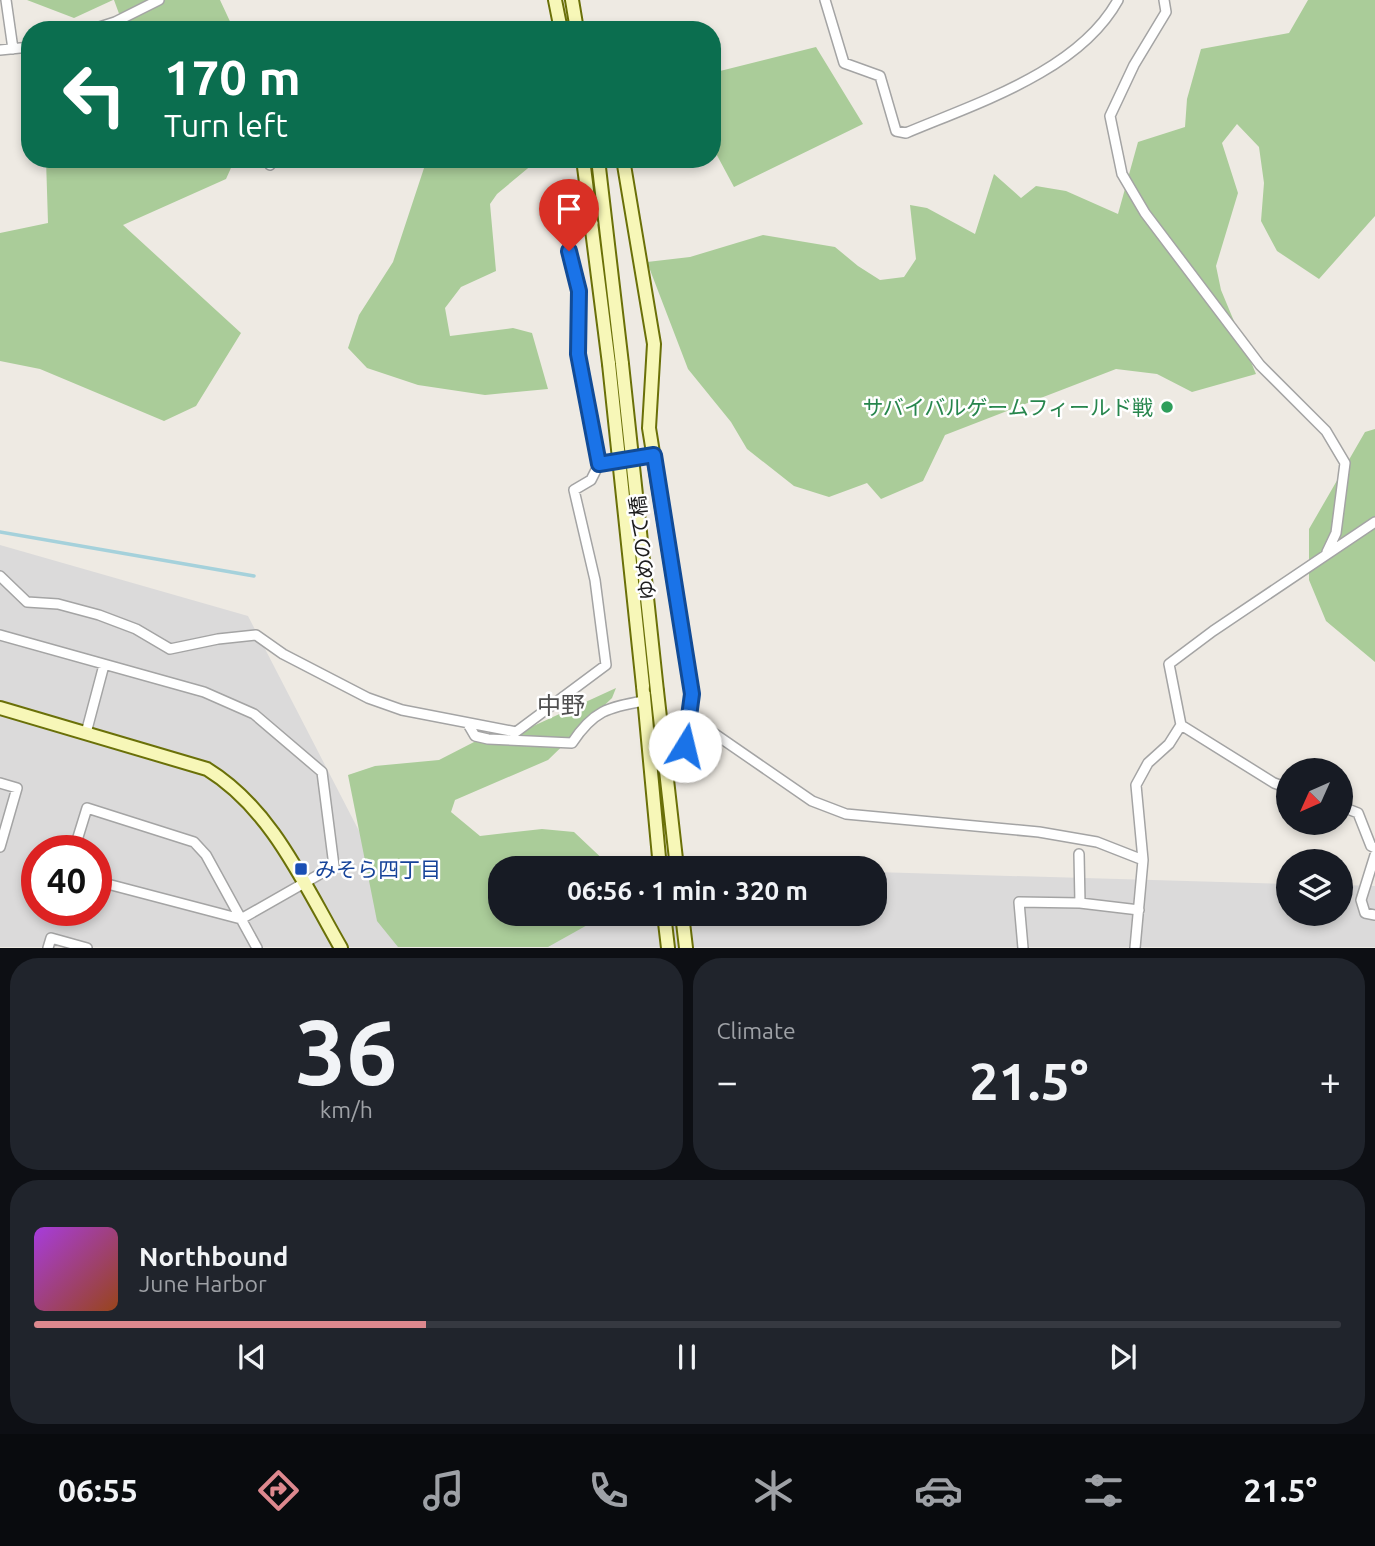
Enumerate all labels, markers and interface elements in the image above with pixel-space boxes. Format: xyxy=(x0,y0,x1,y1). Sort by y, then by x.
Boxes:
icon: left xyxy=(49,49,140,140)
text: 170 m xyxy=(164,49,301,104)
text: Turn left xyxy=(164,107,288,143)
pin xyxy=(539,179,599,251)
icon: arrive xyxy=(550,190,588,228)
place label: サバイバルゲームフィールド戦 xyxy=(863,395,1153,419)
marker: サバイバルゲームフィールド戦 xyxy=(1159,399,1175,415)
street label: ゆめのて橋 xyxy=(625,495,659,601)
district label: 中野 xyxy=(537,692,585,719)
position arrow xyxy=(648,709,722,783)
north arrow xyxy=(1276,758,1353,835)
map controls xyxy=(1276,758,1353,926)
speed limit sign: 40 xyxy=(21,835,112,926)
button: layers xyxy=(1276,849,1353,926)
place label: みそら四丁目 xyxy=(315,857,441,881)
marker: みそら四丁目 xyxy=(293,861,309,877)
text: 06:56 · 1 min · 320 m xyxy=(567,876,808,905)
text: 36 xyxy=(295,1000,398,1102)
text: Climate xyxy=(717,1018,796,1043)
text: 21.5° xyxy=(969,1052,1088,1110)
text: − xyxy=(717,1060,738,1102)
text: + xyxy=(1320,1060,1341,1102)
text: km/h xyxy=(320,1097,373,1122)
text: Northbound xyxy=(139,1242,288,1271)
text: June Harbor xyxy=(139,1271,267,1296)
icon: previous xyxy=(233,1338,271,1376)
icon: pause xyxy=(668,1338,706,1376)
icon: next xyxy=(1104,1338,1142,1376)
icon: directions xyxy=(254,1466,303,1515)
icon: music xyxy=(419,1466,468,1515)
icon: phone xyxy=(584,1466,633,1515)
icon: climate xyxy=(749,1466,798,1515)
icon: car xyxy=(914,1466,963,1515)
icon: filters xyxy=(1079,1466,1128,1515)
text: 06:55 xyxy=(58,1472,138,1508)
text: 21.5° xyxy=(1244,1472,1317,1508)

